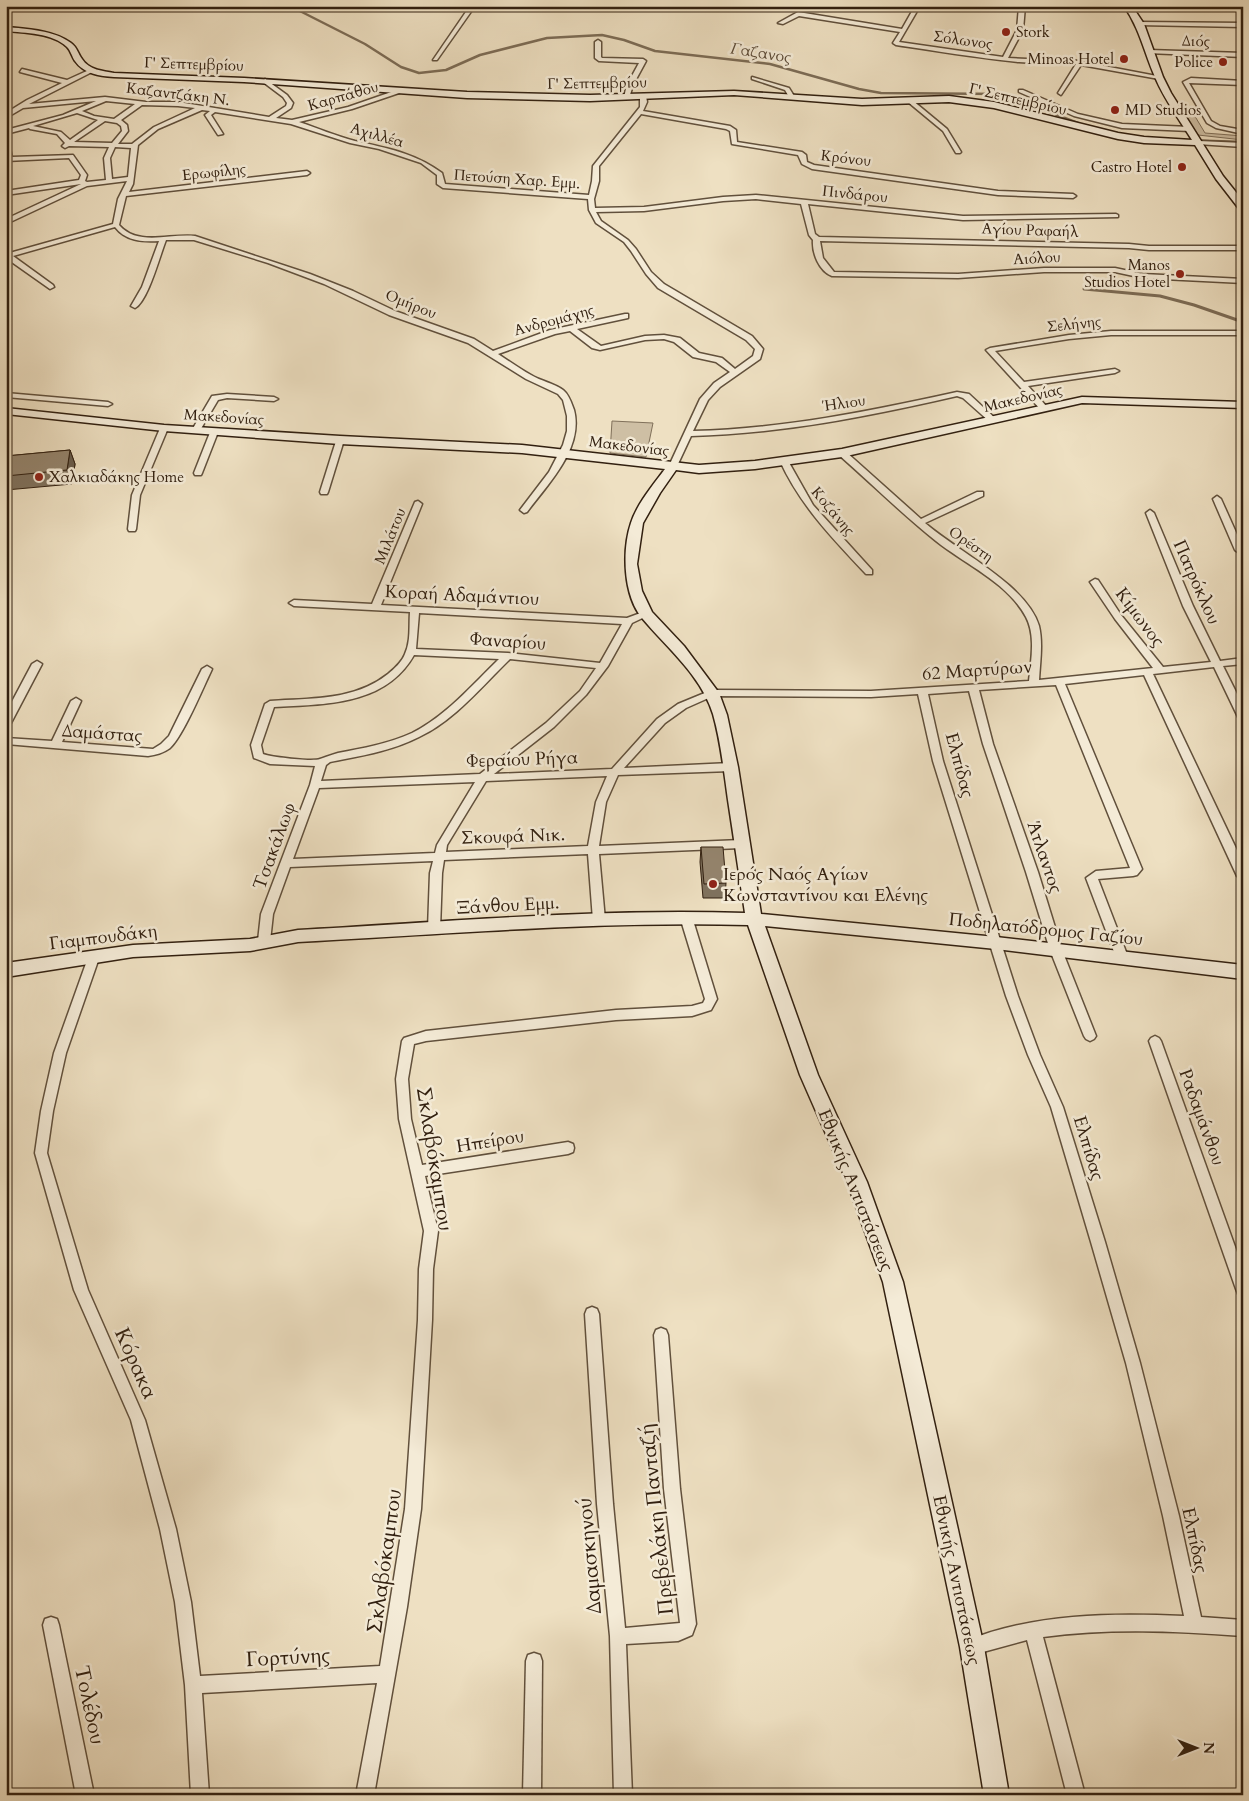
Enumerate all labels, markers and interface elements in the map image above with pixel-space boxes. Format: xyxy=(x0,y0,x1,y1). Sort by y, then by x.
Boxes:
place label: Stork xyxy=(1016,22,1050,42)
street label: Σόλωνος xyxy=(932,26,995,54)
marker: Stork xyxy=(1000,26,1012,38)
street label: Διός xyxy=(1182,31,1211,52)
water label: Γαζανος xyxy=(729,37,793,69)
place label: Minoas Hotel xyxy=(1027,49,1114,69)
street label: Γ' Σεπτεμβρίου xyxy=(144,52,244,76)
place label: Police xyxy=(1174,52,1213,72)
marker: Minoas Hotel xyxy=(1118,53,1130,65)
marker: Police xyxy=(1217,56,1229,68)
street label: Γ' Σεπτεμβρίου xyxy=(547,72,647,94)
street label: Καρπάθου xyxy=(305,76,381,116)
street label: Καζαντζάκη Ν. xyxy=(125,78,231,110)
street label: Γ' Σεπτεμβρίου xyxy=(967,78,1069,120)
place label: MD Studios xyxy=(1125,100,1201,120)
marker: MD Studios xyxy=(1109,104,1121,116)
street label: Αχιλλέα xyxy=(348,118,406,152)
street label: Κρόνου xyxy=(820,145,872,171)
place label: Castro Hotel xyxy=(1091,157,1172,177)
street label: Ερωφίλης xyxy=(181,159,248,185)
marker: Castro Hotel xyxy=(1176,161,1188,173)
street label: Πετούση Χαρ. Εμμ. xyxy=(453,165,581,193)
street label: Πινδάρου xyxy=(821,181,889,207)
street label: Αγίου Ραφαήλ xyxy=(981,218,1080,242)
street label: Αιόλου xyxy=(1013,247,1061,269)
place label: Manos Studios Hotel xyxy=(1084,255,1170,292)
marker: Manos Studios Hotel xyxy=(1174,268,1186,280)
street label: Ομήρου xyxy=(382,285,440,323)
street label: Ανδρομάχης xyxy=(512,300,597,340)
street label: Σελήνης xyxy=(1046,311,1103,337)
street label: Μακεδονίας xyxy=(982,379,1065,417)
street label: Ήλιου xyxy=(821,390,867,416)
street label: Μακεδονίας xyxy=(183,404,265,430)
street label: Μακεδονίας xyxy=(588,431,671,461)
place label: Χαλκιαδάκης Home xyxy=(49,467,184,487)
marker: Χαλκιαδάκης Home xyxy=(33,471,45,483)
street label: Κοζάνης xyxy=(807,482,860,540)
street label: Μιλάτου xyxy=(370,505,410,567)
street label: Ορέστη xyxy=(945,521,997,567)
street label: Πατρόκλου xyxy=(1167,536,1226,628)
street label: Κοραή Αδαμάντιου xyxy=(384,579,540,612)
street label: Κίμωνος xyxy=(1109,582,1170,652)
street label: Φαναρίου xyxy=(469,626,547,657)
street label: 62 Μαρτύρων xyxy=(921,654,1033,687)
street label: Δαμάστας xyxy=(61,718,143,749)
street label: Ελπίδας xyxy=(939,730,980,801)
street label: Φεραίου Ρήγα xyxy=(466,745,578,774)
street label: Τσακάλωφ xyxy=(247,799,302,893)
street label: Άτλαντος xyxy=(1021,818,1069,897)
street label: Σκουφά Νικ. xyxy=(461,822,565,851)
place label: Ιερός Ναός Αγίων Κωνσταντίνου και Ελένης xyxy=(723,862,928,908)
marker: Ιερός Ναός Αγίων Κωνσταντίνου και Ελένης xyxy=(707,878,719,890)
street label: Ξάνθου Εμμ. xyxy=(456,890,560,921)
street label: Ποδηλατόδρομος Γαζίου xyxy=(948,907,1144,952)
street label: Γιαμπουδάκη xyxy=(48,918,158,957)
street label: Ραδαμάνθου xyxy=(1172,1065,1231,1169)
street label: Σκλαβόκαμπου xyxy=(409,1085,460,1233)
street label: Εθνικής Αντιστάσεως xyxy=(812,1105,900,1275)
street label: Ελπίδας xyxy=(1067,1113,1110,1184)
street label: Ηπείρου xyxy=(454,1124,526,1159)
street label: Κόρακα xyxy=(107,1323,164,1404)
street label: Πρεβελάκη Πανταζή xyxy=(632,1422,681,1616)
street label: Σκλαβόκαμπου xyxy=(360,1487,409,1635)
street label: Εθνικής Αντιστάσεως xyxy=(926,1493,987,1668)
street label: Δαμασκηνού xyxy=(570,1496,609,1615)
street label: Ελπίδας xyxy=(1175,1505,1214,1575)
street label: Γορτύνης xyxy=(245,1641,331,1674)
street label: Τολέδου xyxy=(67,1663,112,1747)
north arrow xyxy=(1172,1724,1222,1774)
text: N xyxy=(1199,1742,1218,1754)

